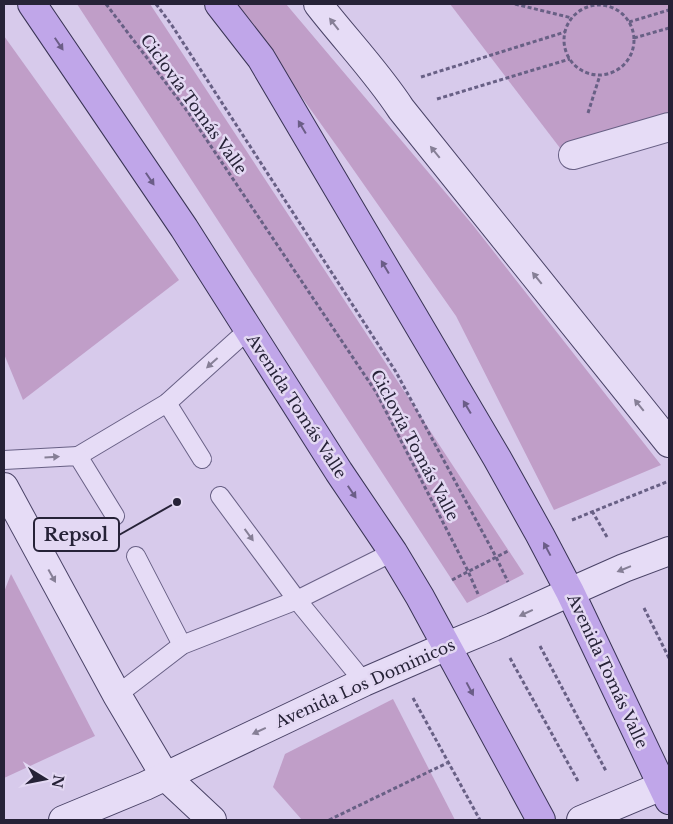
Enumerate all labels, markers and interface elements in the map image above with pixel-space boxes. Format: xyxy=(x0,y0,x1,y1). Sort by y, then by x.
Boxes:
one-way arrow xyxy=(329,17,339,31)
street label: Ciclovía Tomás Valle xyxy=(136,30,252,178)
one-way arrow xyxy=(55,37,64,51)
one-way arrow xyxy=(298,121,307,134)
one-way arrow xyxy=(429,145,440,158)
one-way arrow xyxy=(146,172,155,186)
one-way arrow xyxy=(380,261,389,274)
one-way arrow xyxy=(531,272,542,285)
street label: Avenida Tomás Valle xyxy=(242,329,351,482)
one-way arrow xyxy=(206,357,218,369)
street label: Ciclovía Tomás Valle xyxy=(367,366,463,524)
one-way arrow xyxy=(633,398,644,411)
one-way arrow xyxy=(463,401,472,414)
one-way arrow xyxy=(45,453,61,461)
one-way arrow xyxy=(347,485,357,499)
callout: Repsol xyxy=(34,518,119,551)
text: Repsol xyxy=(44,524,109,546)
one-way arrow xyxy=(244,528,254,542)
one-way arrow xyxy=(543,541,551,556)
one-way arrow xyxy=(617,565,631,573)
one-way arrow xyxy=(48,569,57,583)
street label: Avenida Tomás Valle xyxy=(563,590,653,751)
one-way arrow xyxy=(519,609,533,617)
street label: Avenida Los Dominicos xyxy=(271,634,458,732)
one-way arrow xyxy=(466,682,474,696)
one-way arrow xyxy=(252,728,266,736)
north arrow xyxy=(20,754,70,804)
text: N xyxy=(48,773,68,789)

